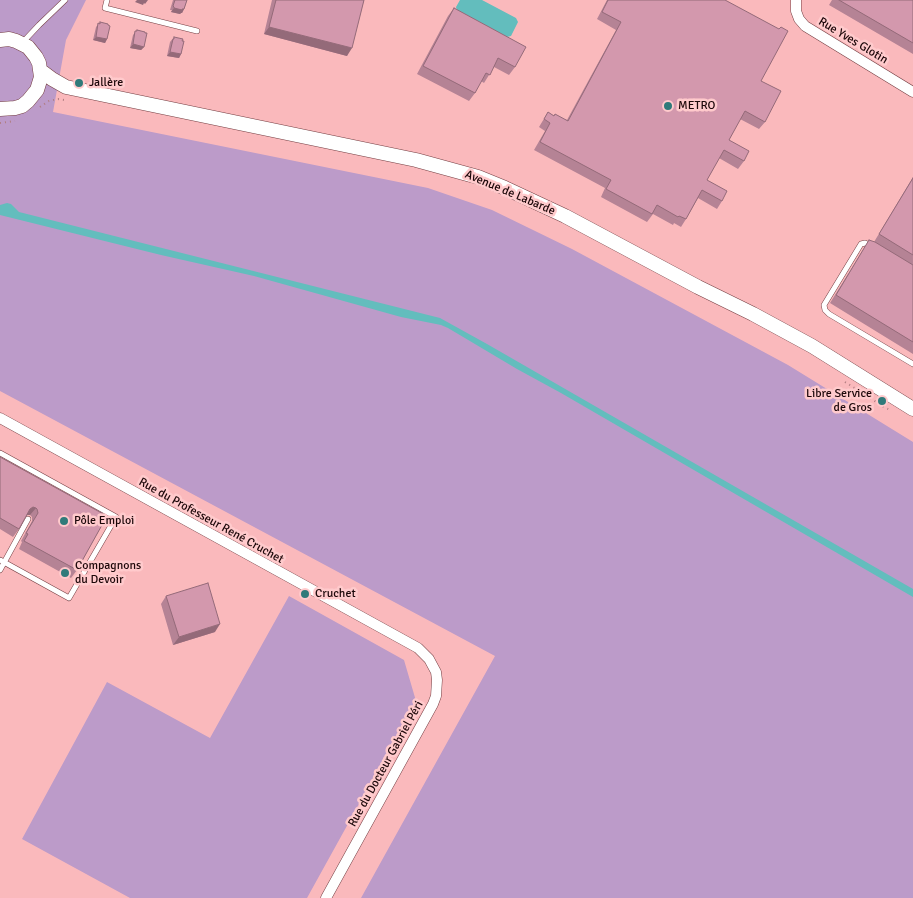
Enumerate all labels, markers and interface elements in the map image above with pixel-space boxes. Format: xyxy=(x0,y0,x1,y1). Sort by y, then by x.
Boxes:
street label: Rue Yves Glotin xyxy=(816,15,890,67)
place label: Jallère xyxy=(89,76,123,90)
marker: Jallère xyxy=(73,77,85,89)
place label: METRO xyxy=(678,99,715,113)
marker: METRO xyxy=(662,100,674,112)
street label: Avenue de Labarde xyxy=(463,168,557,218)
place label: Libre Service de Gros xyxy=(806,387,872,415)
marker: Libre Service de Gros xyxy=(876,395,888,407)
street label: Rue du Professeur René Cruchet xyxy=(136,475,286,567)
place label: Pôle Emploi xyxy=(74,514,134,528)
marker: Pôle Emploi xyxy=(58,515,70,527)
place label: Compagnons du Devoir xyxy=(75,559,141,587)
marker: Compagnons du Devoir xyxy=(59,567,71,579)
place label: Cruchet xyxy=(315,587,356,601)
marker: Cruchet xyxy=(299,588,311,600)
street label: Rue du Docteur Gabriel Péri xyxy=(345,699,427,829)

